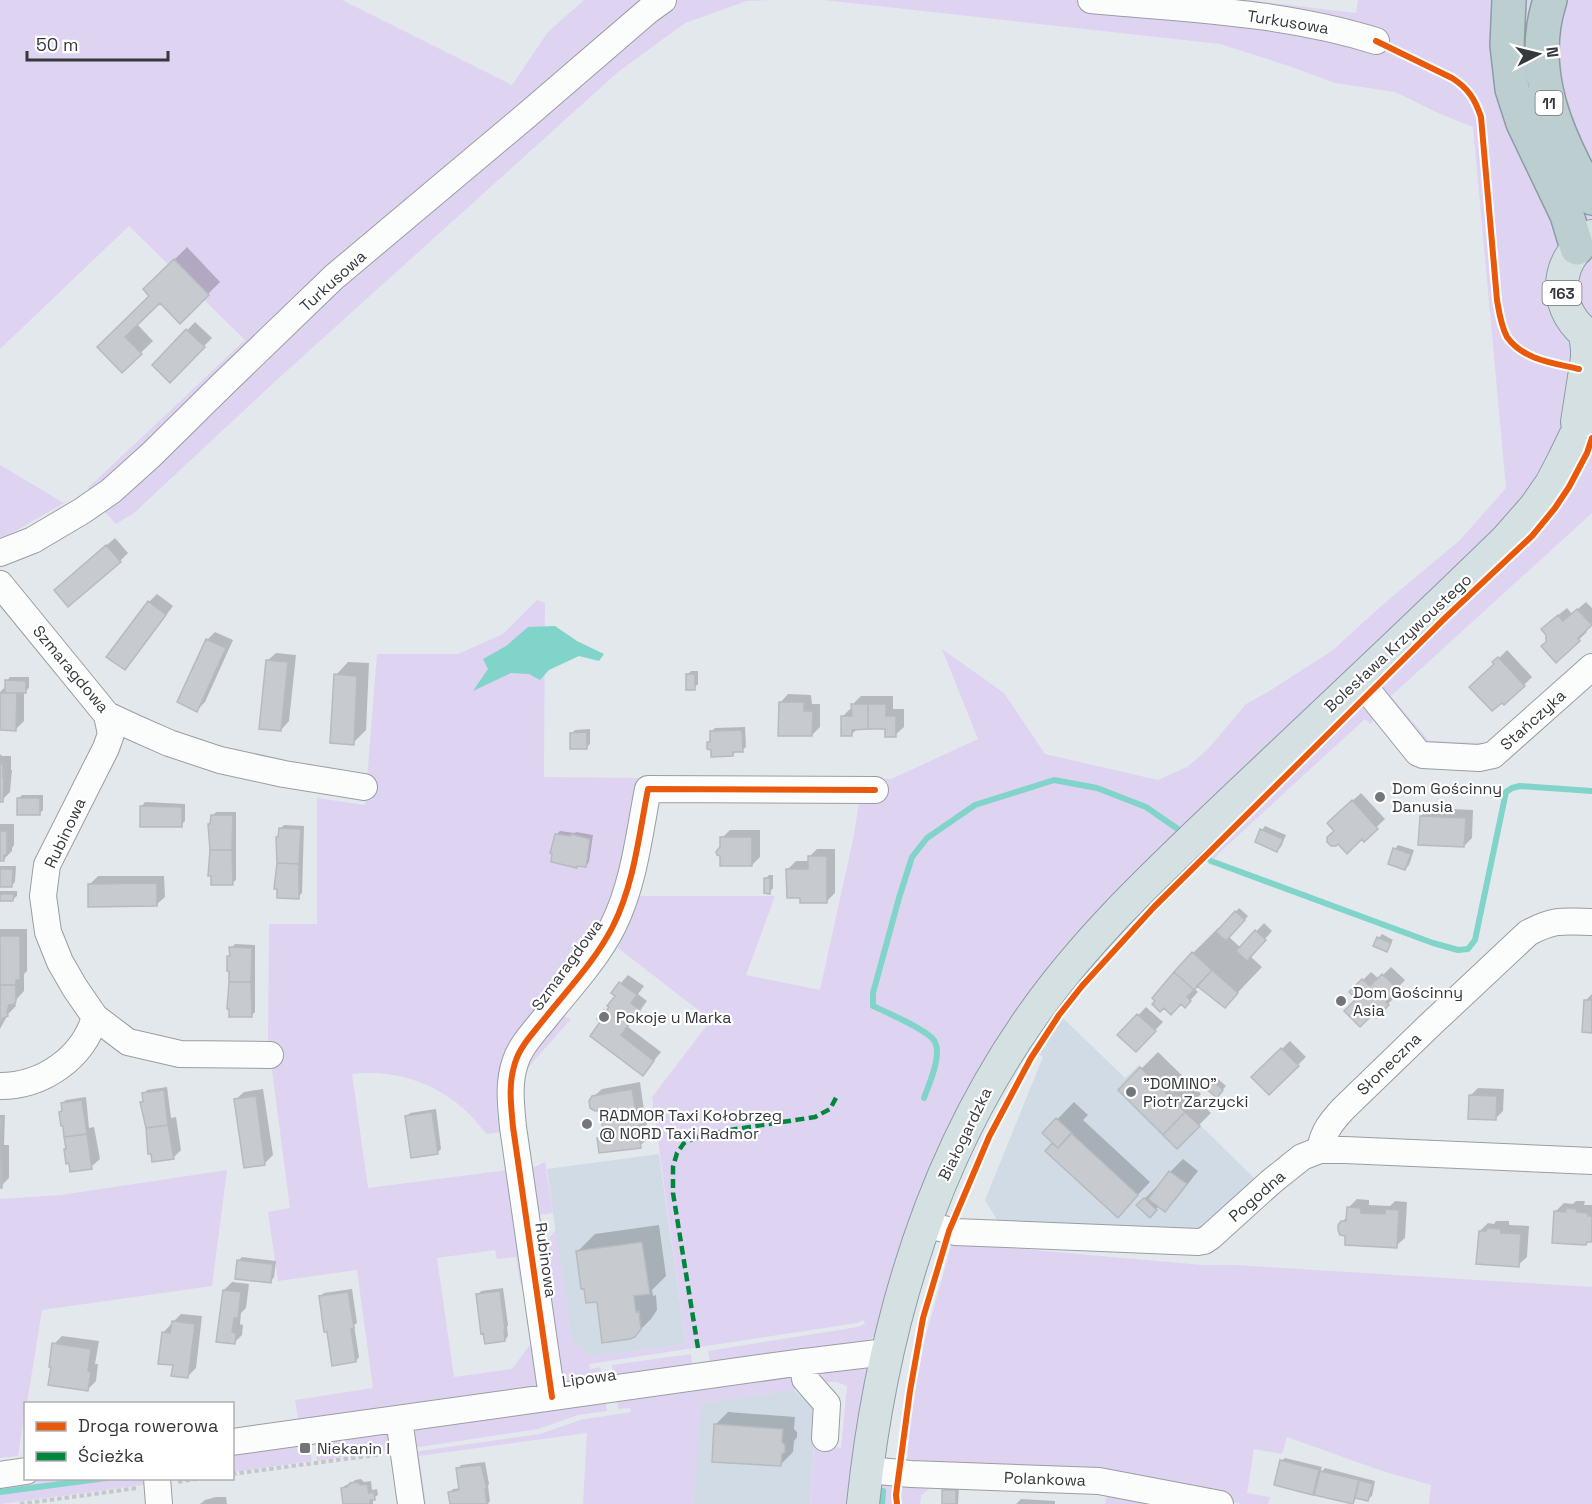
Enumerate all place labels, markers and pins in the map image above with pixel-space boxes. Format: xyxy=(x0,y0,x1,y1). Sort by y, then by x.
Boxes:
place label: Dom Gościnny Danusia xyxy=(1392,778,1502,817)
marker: Dom Gościnny Danusia xyxy=(1373,790,1387,804)
place label: Dom Gościnny Asia xyxy=(1353,982,1463,1021)
marker: Dom Gościnny Asia xyxy=(1334,994,1348,1008)
place label: Pokoje u Marka xyxy=(616,1007,731,1028)
marker: Pokoje u Marka xyxy=(597,1010,611,1024)
place label: "DOMINO" Piotr Zarzycki xyxy=(1143,1073,1248,1112)
marker: "DOMINO" Piotr Zarzycki xyxy=(1124,1085,1138,1099)
place label: RADMOR Taxi Kołobrzeg @ NORD Taxi Radmor xyxy=(599,1105,782,1144)
marker: RADMOR Taxi Kołobrzeg @ NORD Taxi Radmor xyxy=(580,1117,594,1131)
place label: Niekanin I xyxy=(317,1438,390,1459)
marker: Niekanin I xyxy=(298,1441,312,1455)

